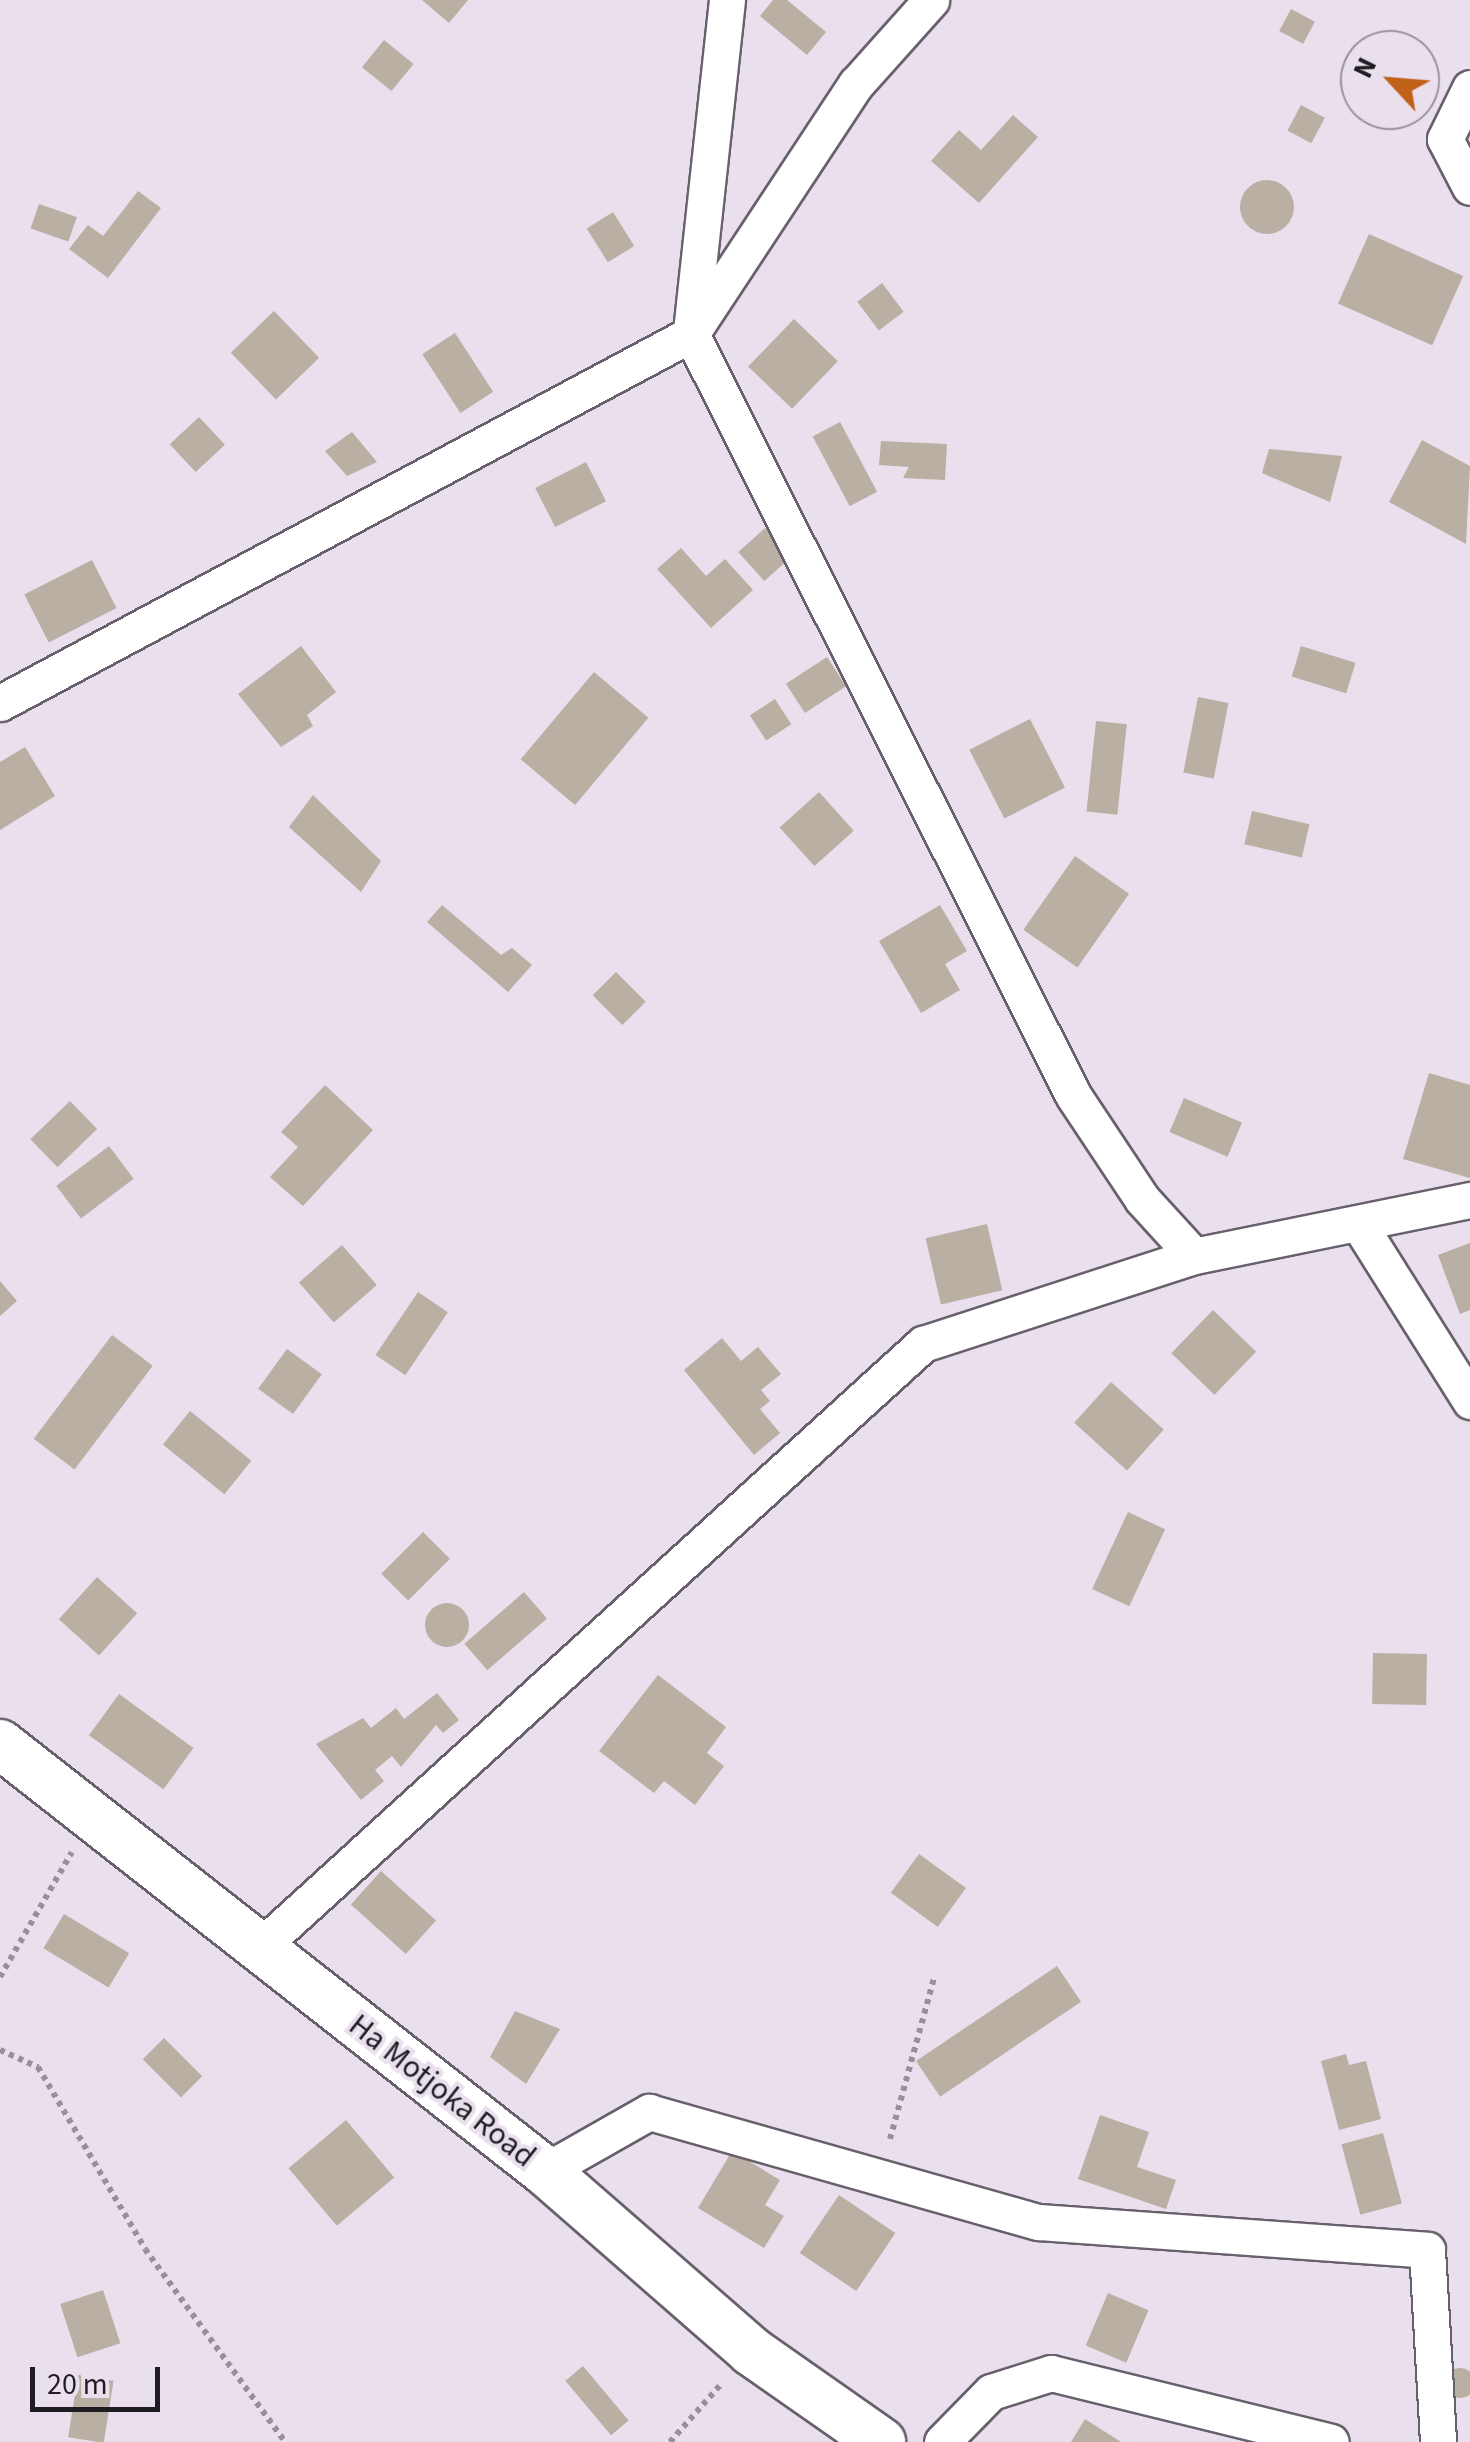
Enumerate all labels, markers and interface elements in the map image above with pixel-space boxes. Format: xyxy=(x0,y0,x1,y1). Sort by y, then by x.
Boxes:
north arrow xyxy=(1340,30,1440,130)
text: N xyxy=(1343,51,1387,85)
street label: Ha Motjoka Road xyxy=(341,2006,543,2176)
scale bar xyxy=(35,2347,165,2409)
text: 20 m xyxy=(47,2363,108,2406)

